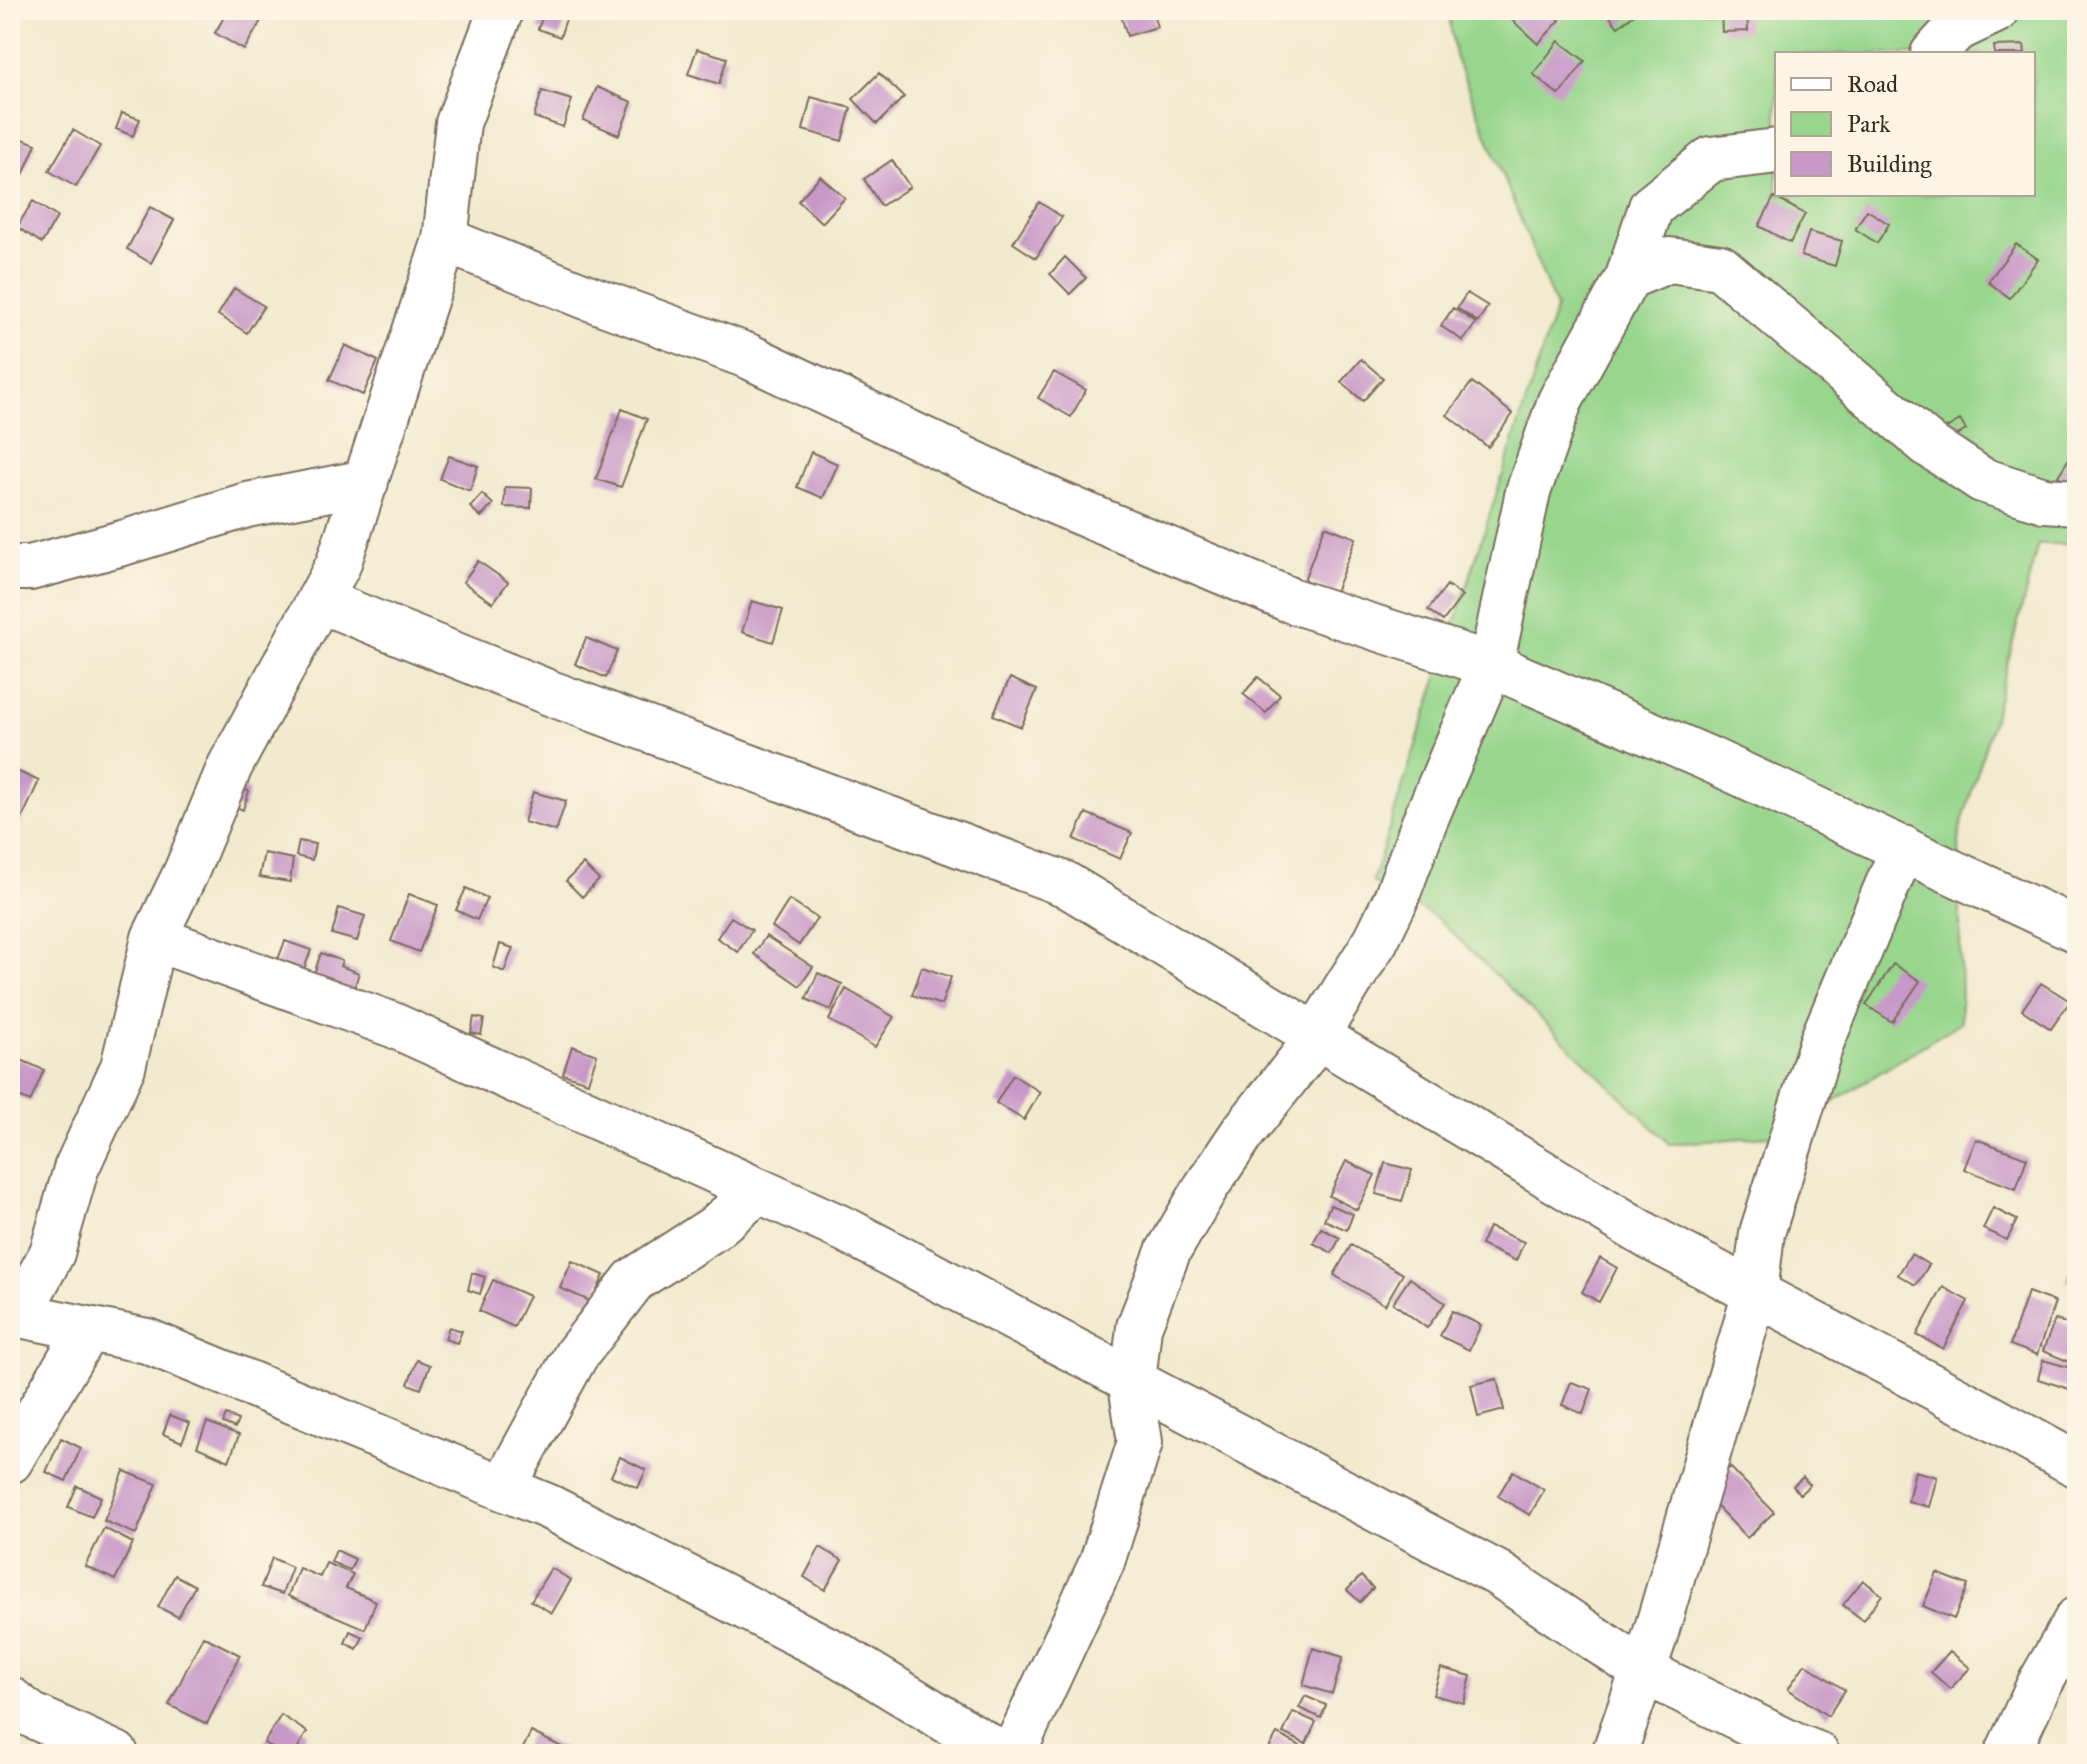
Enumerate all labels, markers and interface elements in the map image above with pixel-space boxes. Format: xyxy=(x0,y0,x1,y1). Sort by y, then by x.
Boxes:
legend xyxy=(1775,52,2035,196)
text: Road xyxy=(1847,69,1898,99)
text: Park xyxy=(1847,109,1891,139)
text: Building xyxy=(1847,149,1932,179)

